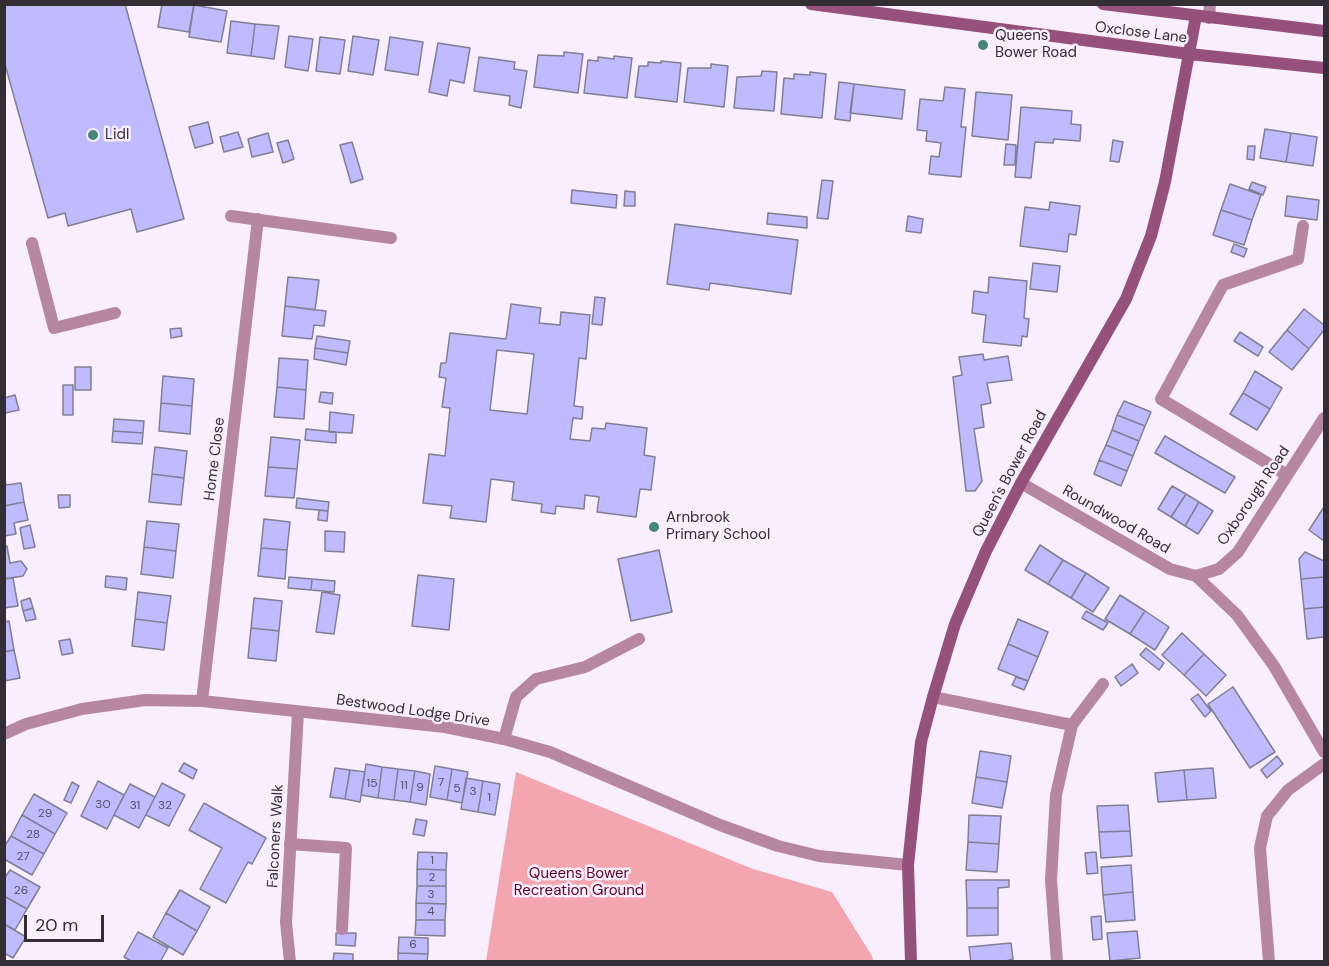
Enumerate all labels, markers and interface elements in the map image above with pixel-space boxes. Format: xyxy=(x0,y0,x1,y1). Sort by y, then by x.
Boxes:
street label: Oxclose Lane xyxy=(1094,18,1188,48)
place label: Queens Bower Road xyxy=(995,27,1077,62)
marker: Queens Bower Road xyxy=(976,38,990,52)
place label: Lidl xyxy=(105,126,129,144)
marker: Lidl xyxy=(86,128,100,142)
street label: Queen's Bower Road xyxy=(969,408,1051,540)
street label: Home Close xyxy=(201,416,229,502)
street label: Oxborough Road xyxy=(1214,443,1294,549)
street label: Roundwood Road xyxy=(1059,482,1173,558)
place label: Arnbrook Primary School xyxy=(666,509,770,544)
marker: Arnbrook Primary School xyxy=(647,520,661,534)
street label: Bestwood Lodge Drive xyxy=(335,691,491,731)
house number: 7 xyxy=(438,776,444,790)
house number: 15 xyxy=(366,777,378,791)
house number: 11 xyxy=(400,779,408,793)
house number: 9 xyxy=(416,781,424,795)
house number: 5 xyxy=(453,782,461,796)
street label: Falconers Walk xyxy=(264,784,288,888)
house number: 3 xyxy=(469,785,477,799)
house number: 1 xyxy=(487,791,491,805)
house number: 30 xyxy=(95,798,111,812)
house number: 31 xyxy=(130,799,140,813)
house number: 32 xyxy=(158,799,172,813)
house number: 29 xyxy=(38,807,52,821)
house number: 28 xyxy=(26,828,40,842)
house number: 27 xyxy=(16,850,30,864)
house number: 1 xyxy=(430,854,434,868)
park label: Queens Bower Recreation Ground xyxy=(514,865,644,900)
house number: 2 xyxy=(429,871,435,885)
house number: 26 xyxy=(14,884,28,898)
house number: 3 xyxy=(427,888,435,902)
scale bar xyxy=(27,903,106,941)
house number: 4 xyxy=(427,905,435,919)
text: 20 m xyxy=(35,913,78,937)
house number: 6 xyxy=(409,938,417,952)

